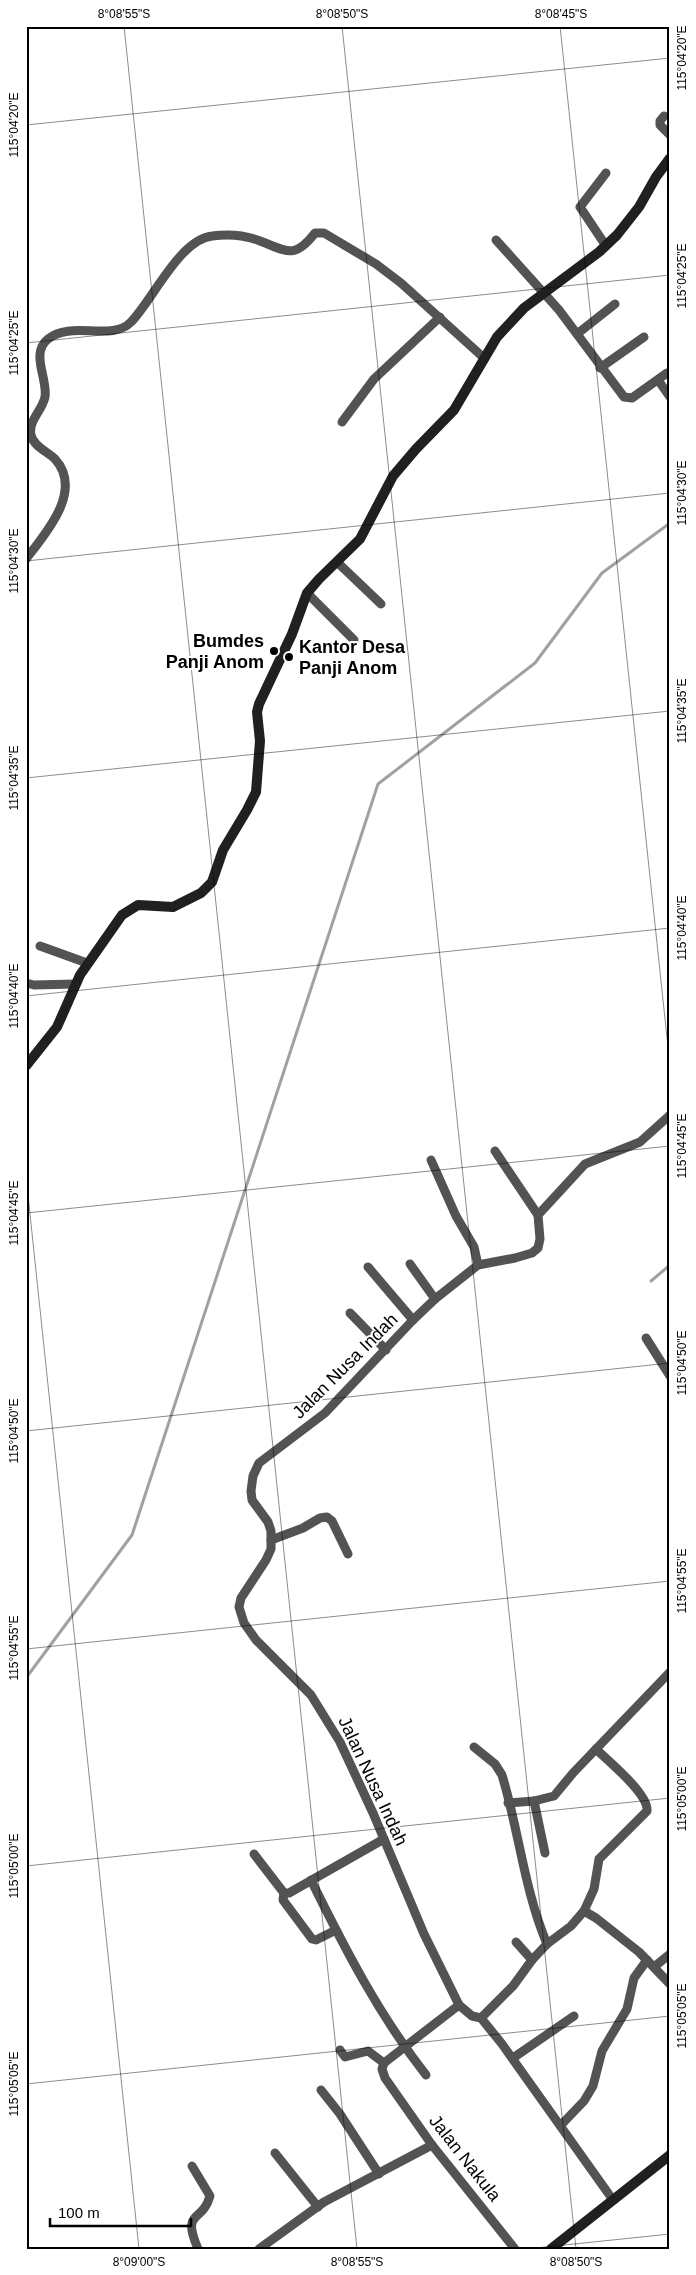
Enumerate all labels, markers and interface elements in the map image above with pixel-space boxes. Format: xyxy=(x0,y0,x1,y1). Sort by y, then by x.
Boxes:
text: 8°08'55"S xyxy=(98,7,150,21)
text: 8°08'50"S xyxy=(316,7,368,21)
text: 8°08'45"S xyxy=(535,7,587,21)
text: 115°04'20"E xyxy=(675,25,689,91)
text: 115°04'20"E xyxy=(7,92,21,158)
text: 115°04'25"E xyxy=(675,243,689,309)
text: 115°04'25"E xyxy=(7,310,21,376)
text: 115°04'30"E xyxy=(675,460,689,526)
text: 115°04'30"E xyxy=(7,528,21,594)
place label: Bumdes Panji Anom xyxy=(166,631,264,672)
place label: Kantor Desa Panji Anom xyxy=(299,637,406,678)
marker: Bumdes Panji Anom xyxy=(268,645,280,657)
marker: Kantor Desa Panji Anom xyxy=(283,651,295,663)
text: 115°04'35"E xyxy=(675,678,689,744)
text: 115°04'35"E xyxy=(7,745,21,811)
text: 115°04'40"E xyxy=(675,895,689,961)
text: 115°04'40"E xyxy=(7,963,21,1029)
text: 115°04'45"E xyxy=(675,1113,689,1179)
text: 115°04'45"E xyxy=(7,1180,21,1246)
street label: Jalan Nusa Indah xyxy=(288,1309,402,1423)
text: 115°04'50"E xyxy=(675,1330,689,1396)
text: 115°04'50"E xyxy=(7,1398,21,1464)
text: 115°04'55"E xyxy=(675,1548,689,1614)
text: 115°04'55"E xyxy=(7,1615,21,1681)
street label: Jalan Nusa Indah xyxy=(334,1713,412,1849)
text: 115°05'00"E xyxy=(675,1766,689,1832)
text: 115°05'00"E xyxy=(7,1833,21,1899)
text: 115°05'05"E xyxy=(675,1983,689,2049)
text: 115°05'05"E xyxy=(7,2051,21,2117)
street label: Jalan Nakula xyxy=(425,2111,506,2206)
scale bar xyxy=(50,2195,191,2227)
text: 100 m xyxy=(58,2204,100,2221)
text: 8°09'00"S xyxy=(113,2255,165,2269)
text: 8°08'55"S xyxy=(331,2255,383,2269)
text: 8°08'50"S xyxy=(550,2255,602,2269)

